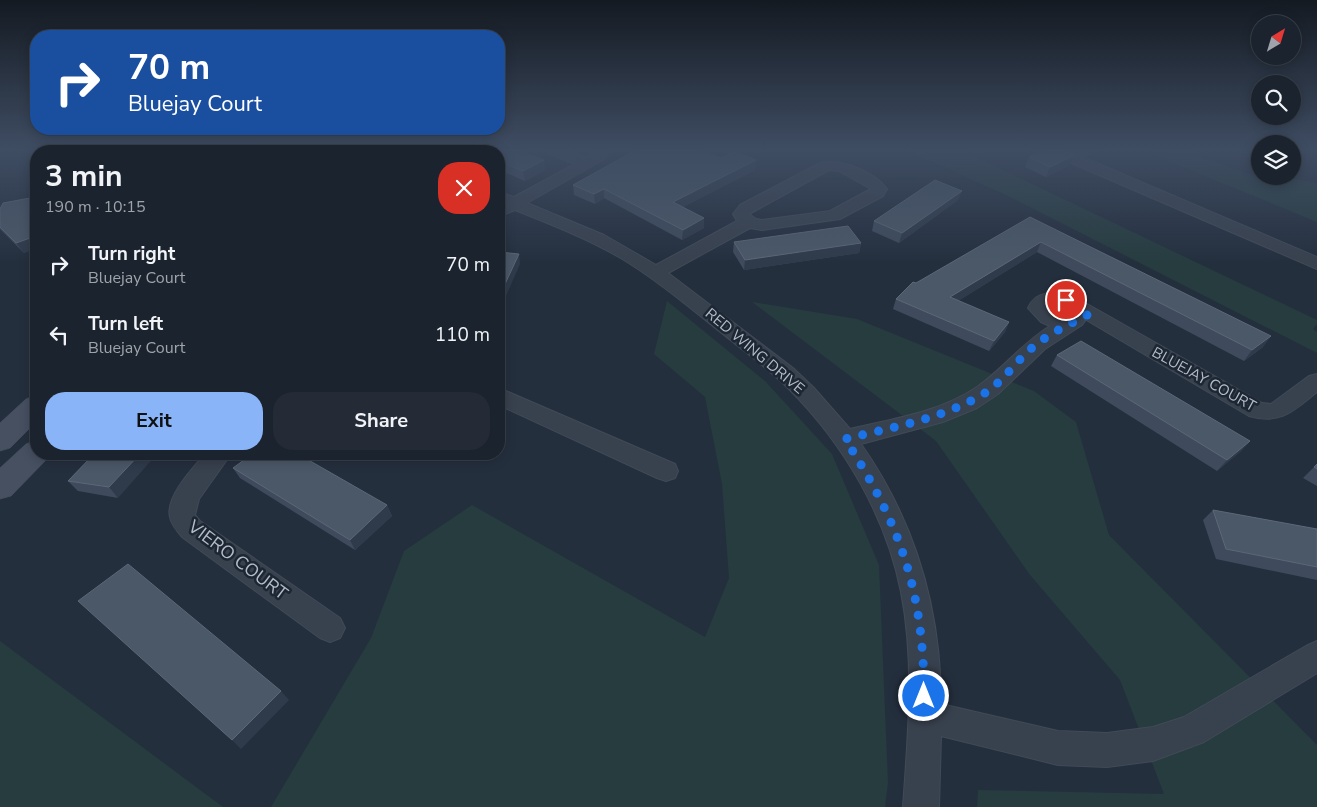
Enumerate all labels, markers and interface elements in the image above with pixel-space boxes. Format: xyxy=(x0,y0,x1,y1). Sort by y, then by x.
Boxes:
north arrow xyxy=(1251,15,1301,65)
map controls xyxy=(1251,15,1301,185)
text: 70 m xyxy=(128,44,210,91)
icon: right xyxy=(45,50,110,115)
button: search xyxy=(1251,75,1301,125)
text: Bluejay Court xyxy=(128,89,262,119)
button: layers xyxy=(1251,135,1301,185)
text: 3 min xyxy=(45,156,123,197)
button: close xyxy=(438,162,490,214)
text: 190 m · 10:15 xyxy=(45,196,146,218)
text: Turn right xyxy=(88,241,175,267)
icon: right xyxy=(45,251,73,279)
text: 70 m xyxy=(446,252,490,278)
text: Bluejay Court xyxy=(88,267,185,289)
pin xyxy=(1045,279,1087,321)
icon: arrive xyxy=(1052,286,1080,314)
street label: RED WING DRIVE xyxy=(701,303,809,399)
text: Turn left xyxy=(88,311,163,337)
icon: left xyxy=(45,321,73,349)
text: 110 m xyxy=(435,322,490,348)
text: Bluejay Court xyxy=(88,337,185,359)
street label: BLUEJAY COURT xyxy=(1148,342,1260,416)
button: Exit xyxy=(45,392,263,450)
button: Share xyxy=(273,392,490,450)
street label: VIERO COURT xyxy=(182,514,293,606)
position arrow xyxy=(897,669,949,721)

